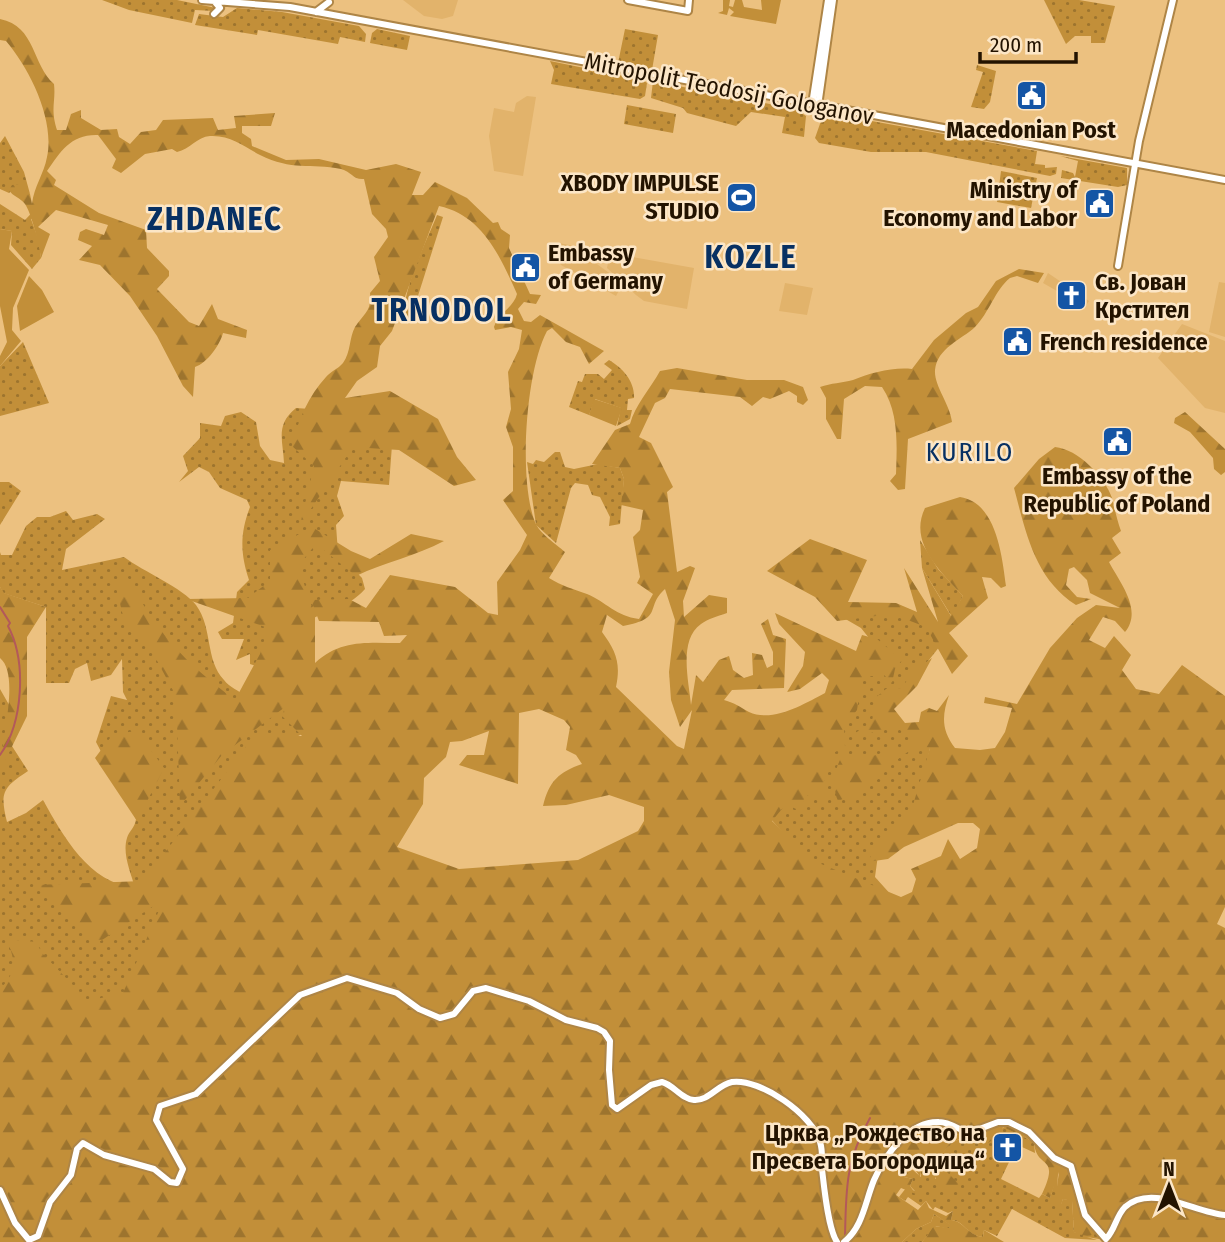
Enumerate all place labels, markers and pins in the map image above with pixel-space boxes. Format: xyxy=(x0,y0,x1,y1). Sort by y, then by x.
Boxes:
public building icon: Macedonian Post xyxy=(1014,79,1048,113)
place label: Macedonian Post xyxy=(946,116,1116,144)
place label: XBODY IMPULSE STUDIO xyxy=(560,169,719,225)
place label: Ministry of Economy and Labor xyxy=(883,176,1079,232)
sports icon: XBODY IMPULSE STUDIO xyxy=(725,180,759,214)
public building icon: Ministry of Economy and Labor xyxy=(1083,187,1117,221)
place label: Embassy of Germany xyxy=(548,239,663,295)
public building icon: Embassy of Germany xyxy=(508,250,542,284)
place label: Св. Јован Крстител xyxy=(1095,268,1189,324)
church icon: Св. Јован Крстител xyxy=(1055,279,1089,313)
public building icon: French residence xyxy=(1000,325,1034,359)
place label: French residence xyxy=(1040,328,1208,356)
public building icon: Embassy of the Republic of Poland xyxy=(1100,425,1134,459)
place label: Embassy of the Republic of Poland xyxy=(1024,462,1210,518)
place label: Црква „Рождество на Пресвета Богородица“ xyxy=(752,1119,985,1175)
church icon: Црква „Рождество на Пресвета Богородица“ xyxy=(991,1130,1025,1164)

